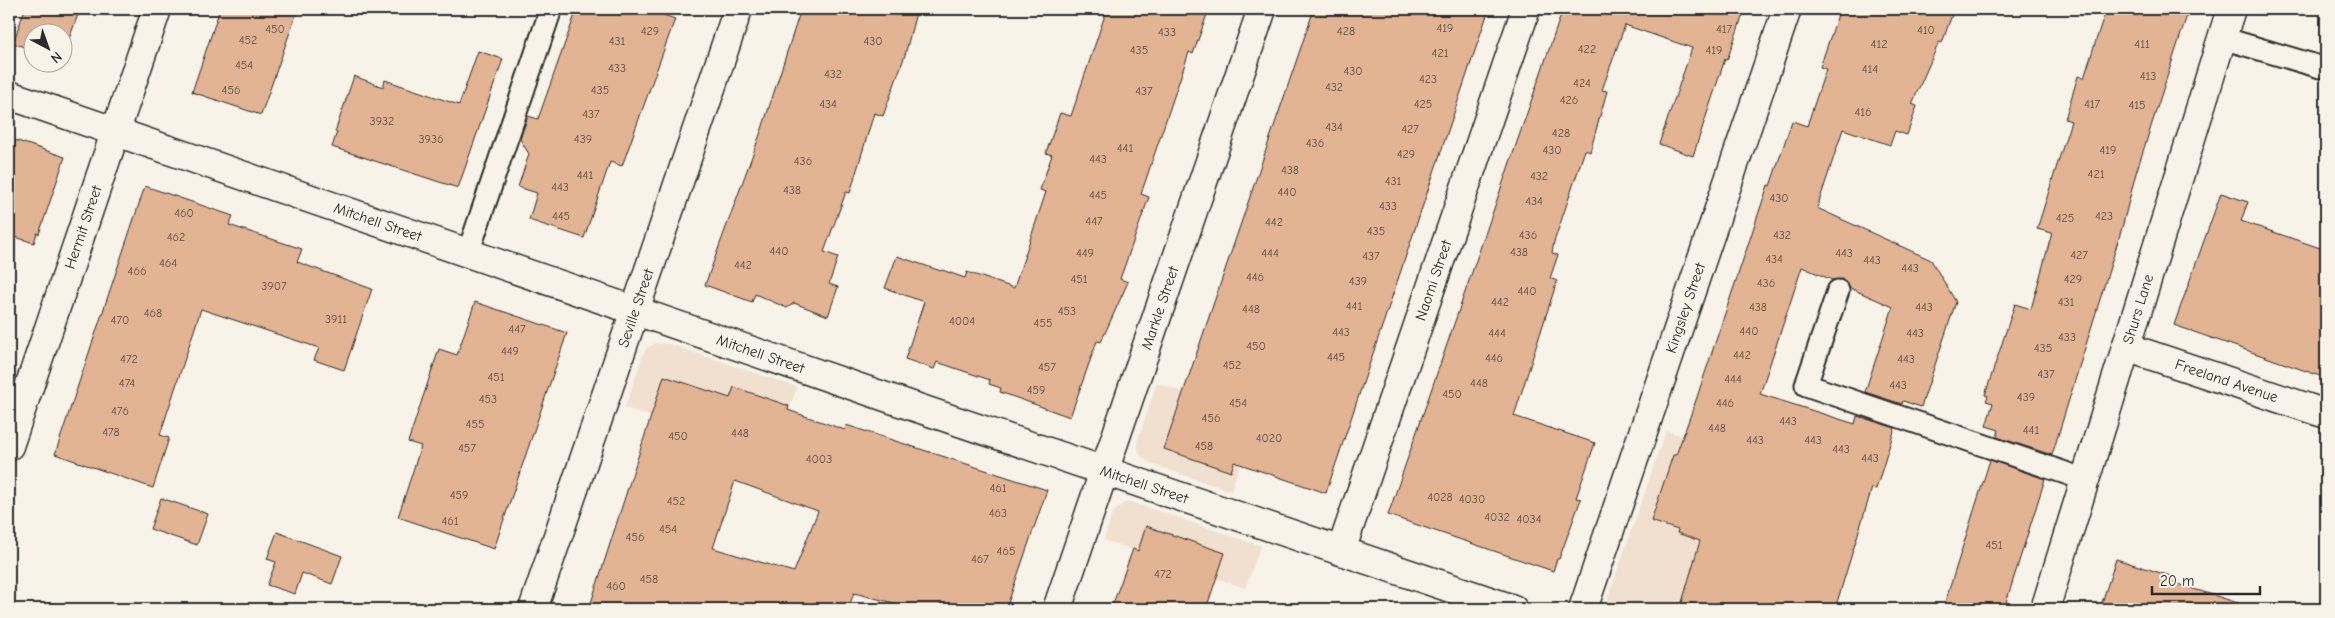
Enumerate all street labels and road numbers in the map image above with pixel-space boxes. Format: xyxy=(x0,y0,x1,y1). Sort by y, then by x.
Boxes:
street label: Hermit Street xyxy=(61,182,106,271)
street label: Mitchell Street xyxy=(331,199,425,246)
street label: Naomi Street xyxy=(1411,237,1456,323)
street label: Kingsley Street xyxy=(1662,260,1709,356)
street label: Markle Street xyxy=(1137,263,1183,352)
street label: Seville Street xyxy=(614,266,658,350)
street label: Shurs Lane xyxy=(2119,272,2157,346)
street label: Mitchell Street xyxy=(714,330,808,378)
street label: Freeland Avenue xyxy=(2173,355,2281,406)
street label: Mitchell Street xyxy=(1098,461,1191,508)

